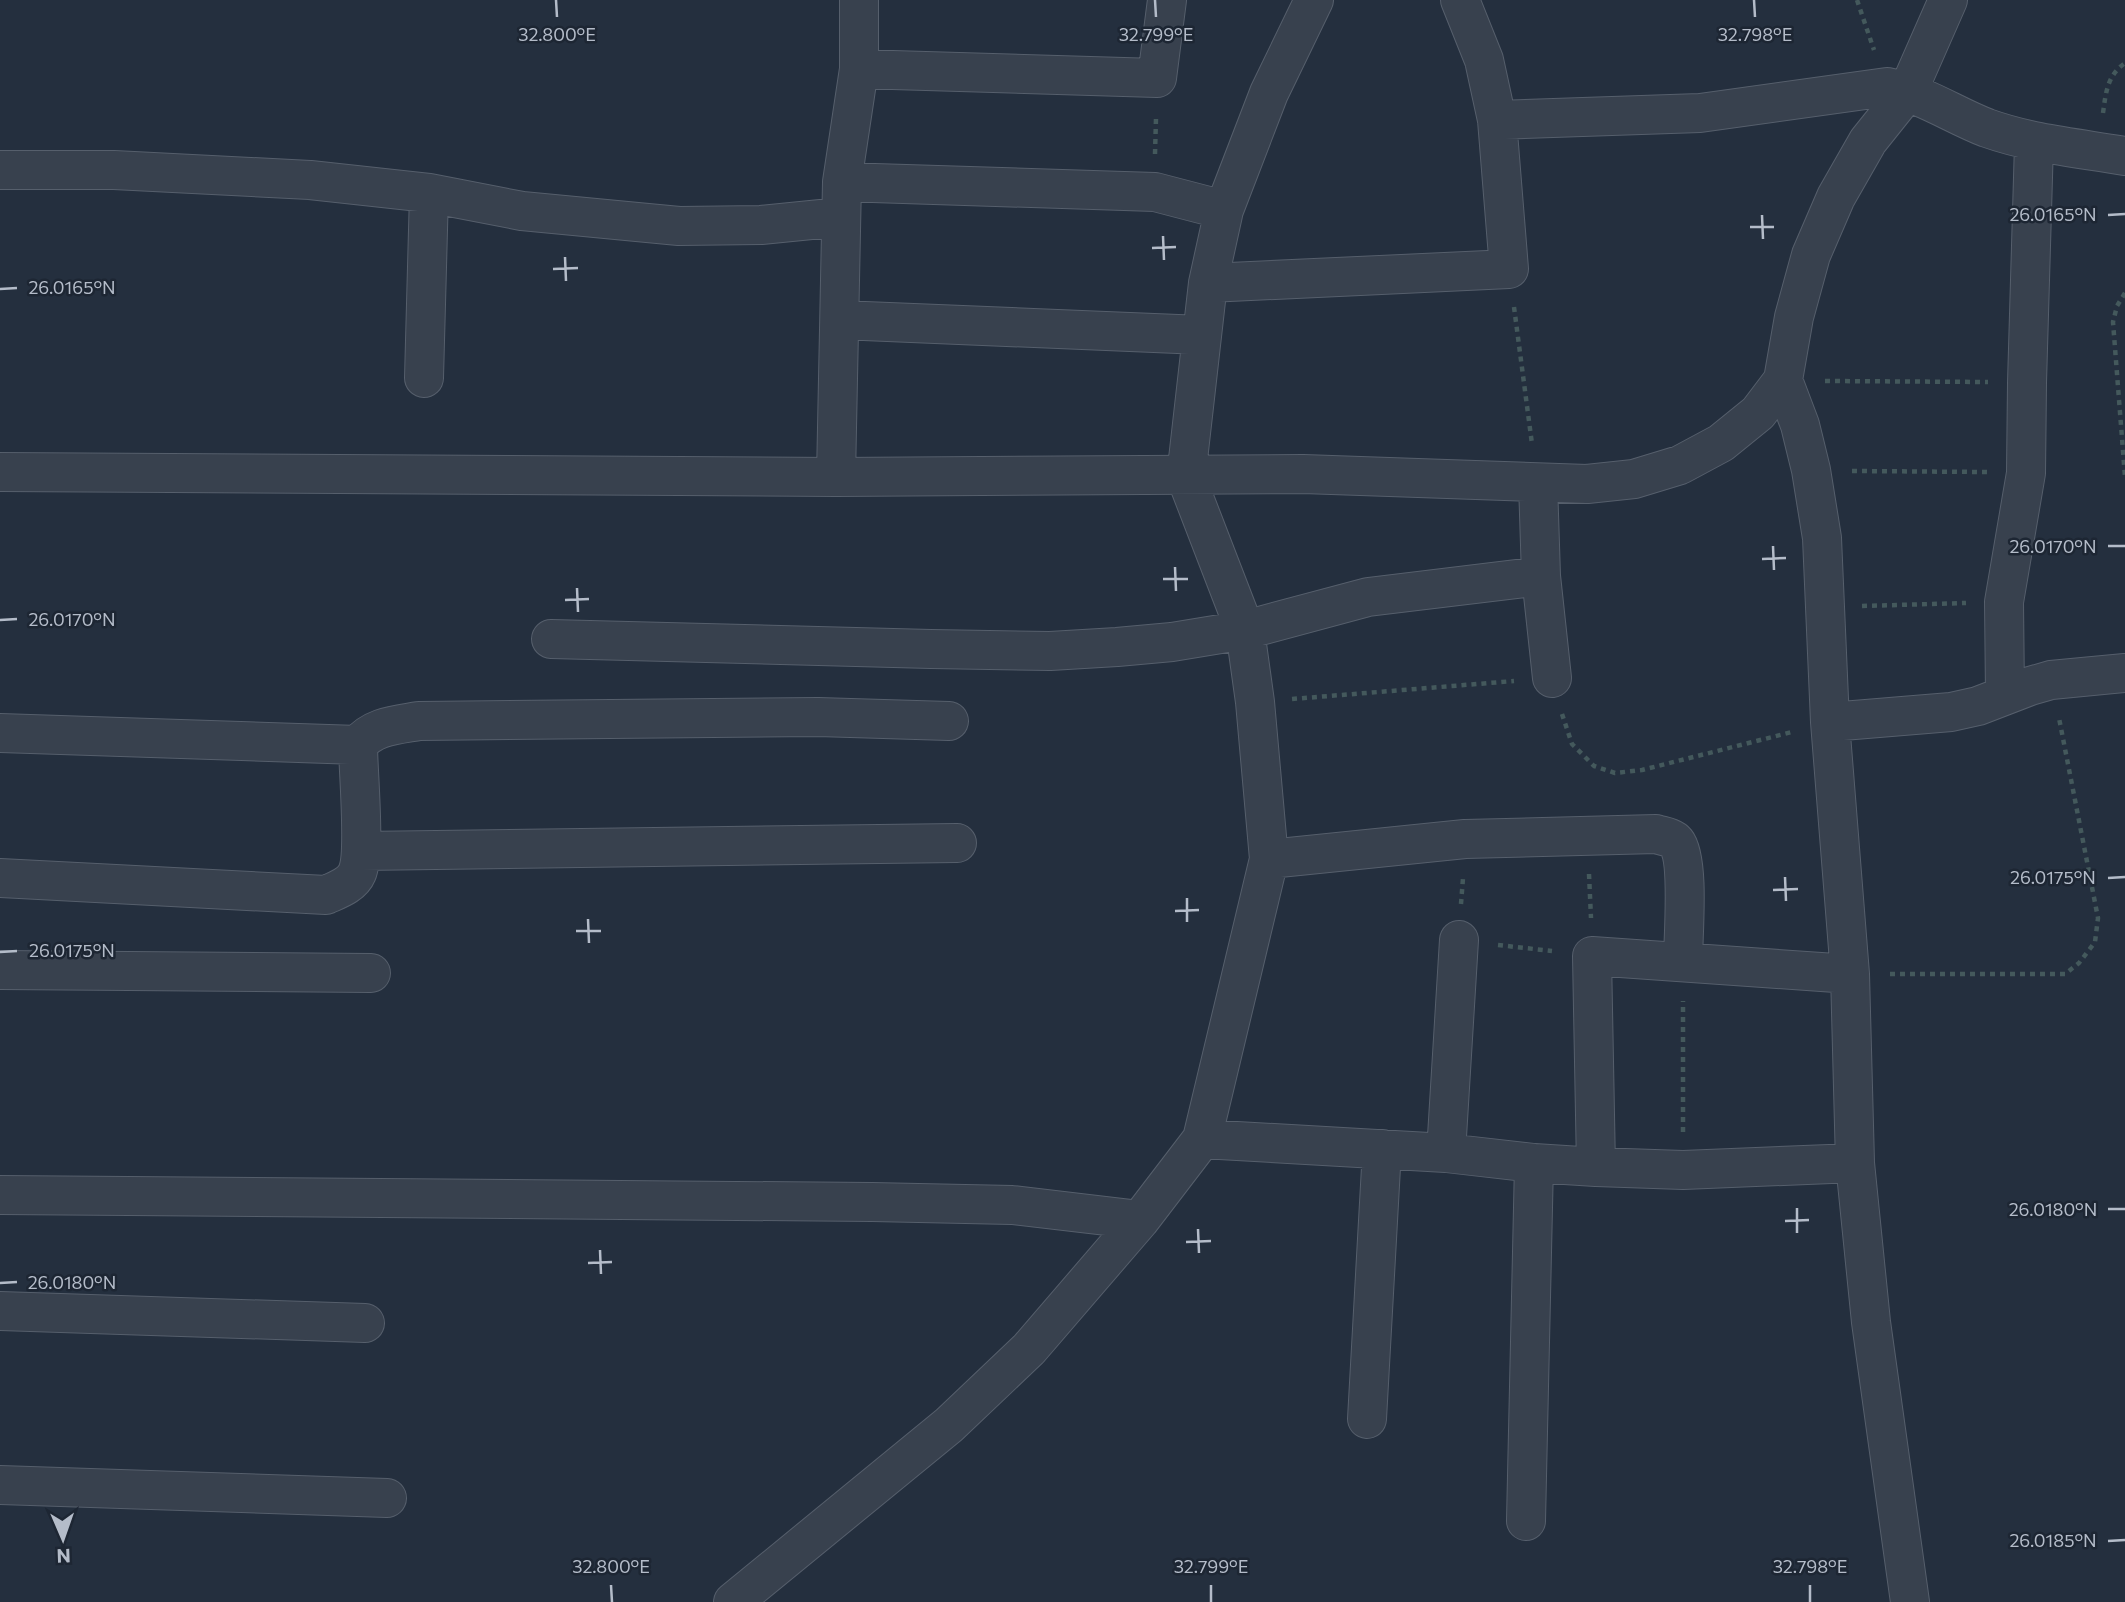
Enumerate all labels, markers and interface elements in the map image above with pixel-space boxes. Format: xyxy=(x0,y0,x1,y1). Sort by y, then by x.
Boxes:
text: 32.800°E xyxy=(518,23,596,45)
text: 32.799°E xyxy=(1119,23,1193,45)
text: 32.798°E xyxy=(1718,23,1792,45)
text: 26.0165°N xyxy=(2009,203,2097,225)
text: 26.0165°N xyxy=(28,276,116,298)
text: 26.0170°N xyxy=(2009,535,2097,557)
text: 26.0170°N xyxy=(28,608,116,630)
text: 26.0175°N xyxy=(2010,866,2096,888)
text: 26.0175°N xyxy=(29,939,115,961)
text: 26.0180°N xyxy=(2009,1198,2097,1220)
text: 26.0180°N xyxy=(28,1271,116,1293)
north arrow xyxy=(28,1504,98,1574)
text: 26.0185°N xyxy=(2009,1529,2097,1551)
text: N xyxy=(56,1545,71,1568)
text: 32.800°E xyxy=(572,1555,650,1577)
text: 32.799°E xyxy=(1174,1555,1248,1577)
text: 32.798°E xyxy=(1773,1555,1847,1577)

